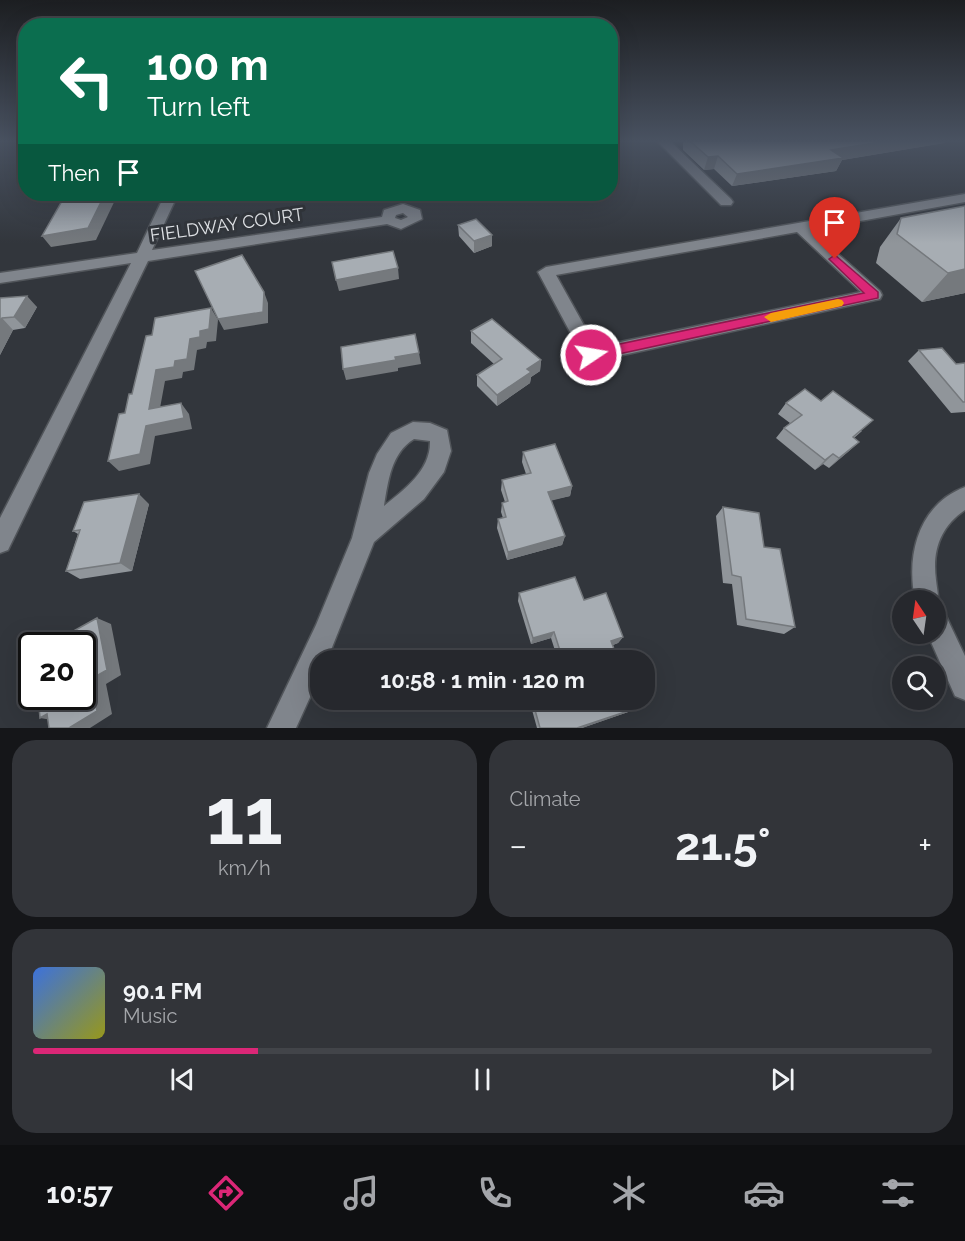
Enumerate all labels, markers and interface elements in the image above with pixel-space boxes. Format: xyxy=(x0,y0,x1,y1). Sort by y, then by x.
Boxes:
text: 100 m xyxy=(147,41,269,90)
icon: left xyxy=(48,42,126,120)
text: Turn left xyxy=(147,91,250,122)
icon: arrive xyxy=(112,156,145,189)
text: Then xyxy=(48,160,100,186)
pin xyxy=(809,197,860,259)
street label: FIELDWAY COURT xyxy=(149,203,305,246)
icon: arrive xyxy=(818,206,851,239)
position arrow xyxy=(559,323,623,387)
north arrow xyxy=(892,590,946,644)
map controls xyxy=(892,590,946,710)
speed limit sign: 20 xyxy=(18,632,96,710)
button: search xyxy=(892,656,946,710)
text: 10:58 · 1 min · 120 m xyxy=(380,667,585,693)
text: 11 xyxy=(206,771,283,862)
text: Climate xyxy=(510,787,581,811)
text: 21.5° xyxy=(675,818,771,871)
text: − xyxy=(510,826,527,865)
text: + xyxy=(918,826,932,865)
text: km/h xyxy=(218,856,271,880)
text: 90.1 FM xyxy=(123,978,202,1004)
text: Music xyxy=(123,1004,177,1028)
icon: previous xyxy=(166,1063,199,1096)
icon: pause xyxy=(466,1063,499,1096)
icon: next xyxy=(766,1063,799,1096)
icon: directions xyxy=(205,1172,247,1214)
icon: music xyxy=(340,1172,382,1214)
icon: phone xyxy=(474,1172,516,1214)
icon: climate xyxy=(608,1172,650,1214)
icon: car xyxy=(743,1172,785,1214)
icon: filters xyxy=(877,1172,919,1214)
text: 10:57 xyxy=(46,1178,113,1209)

